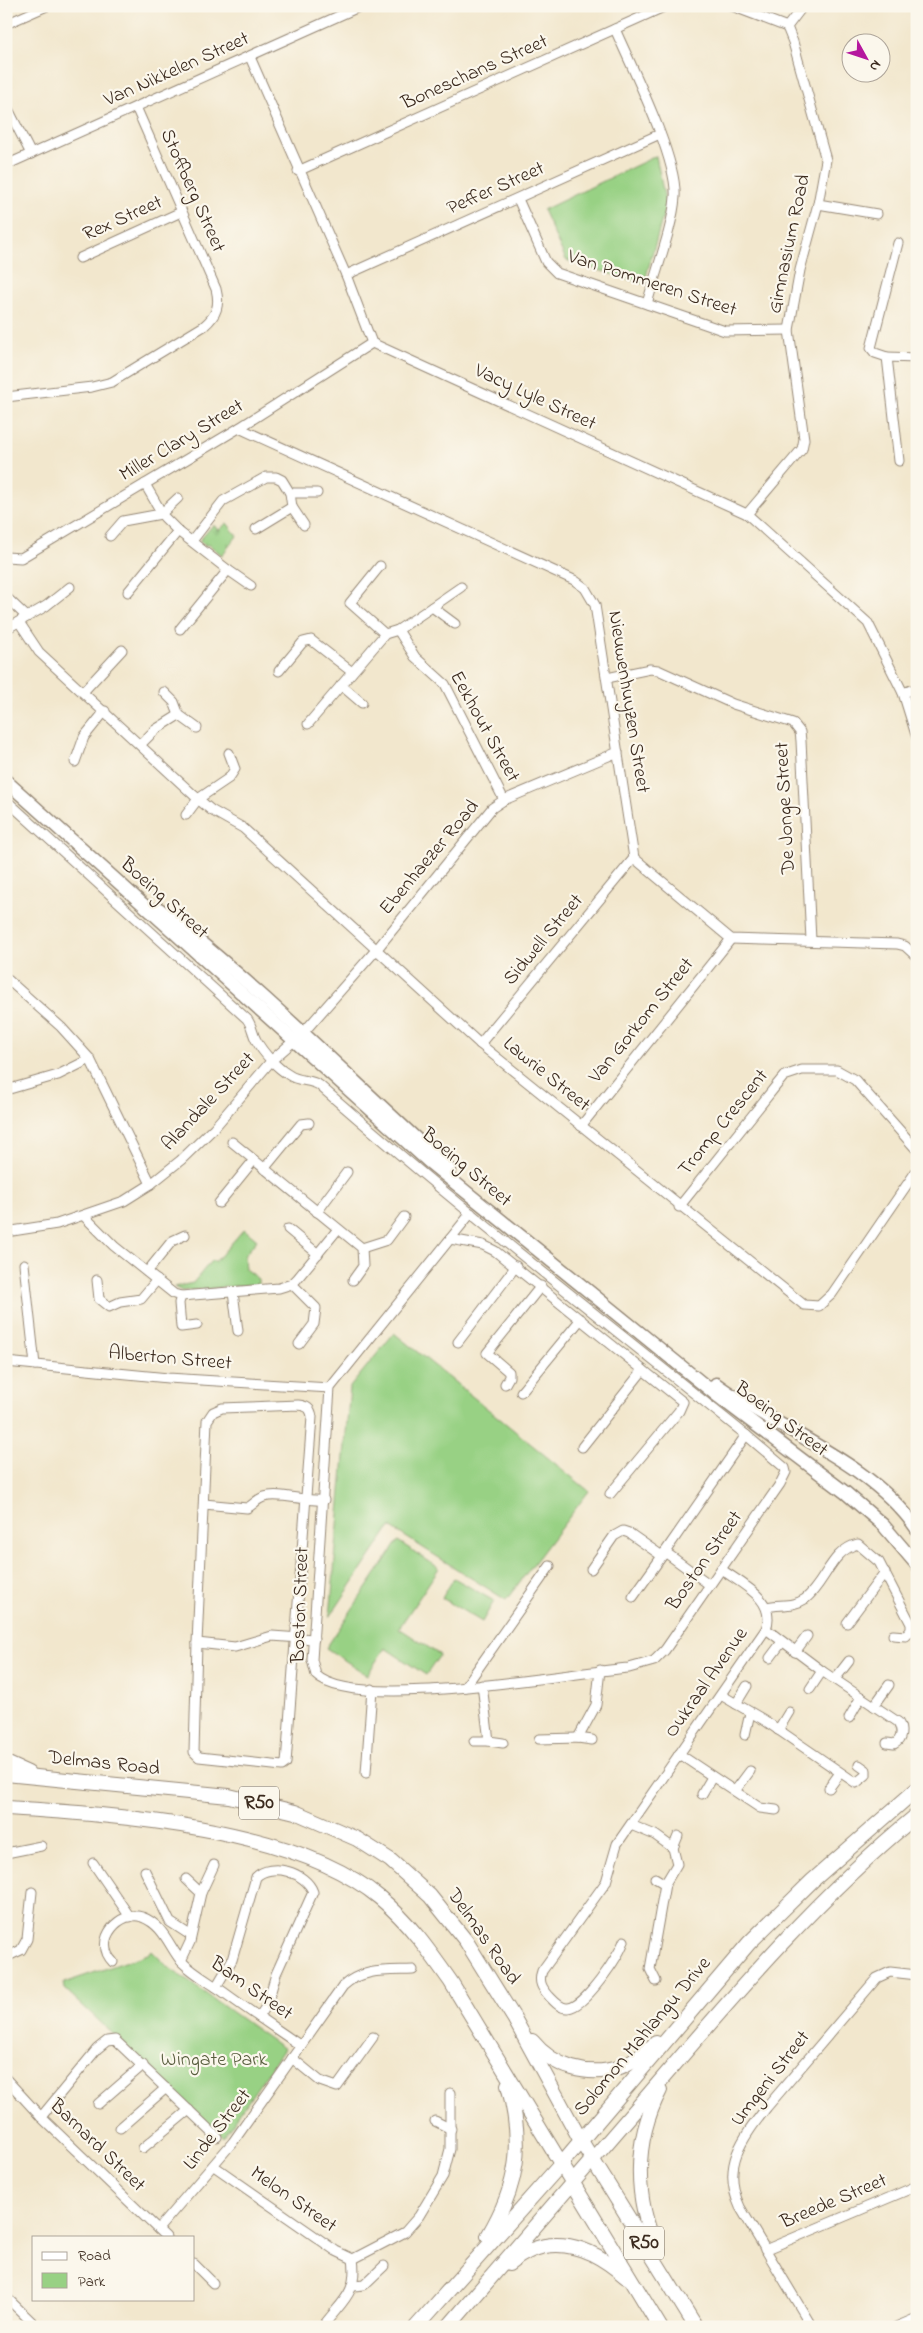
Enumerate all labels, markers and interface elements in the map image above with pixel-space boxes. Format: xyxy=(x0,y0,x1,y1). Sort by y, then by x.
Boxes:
street label: Van Nikkelen Street xyxy=(99,25,255,115)
street label: Boneschans Street xyxy=(396,28,553,119)
north arrow xyxy=(840,32,890,82)
text: N xyxy=(864,55,886,76)
street label: Stoffberg Street xyxy=(151,125,232,258)
street label: Peffer Street xyxy=(442,154,550,223)
street label: Gimnasium Road xyxy=(761,172,819,316)
street label: Rex Street xyxy=(79,188,168,249)
street label: Van Pommeren Street xyxy=(563,243,741,325)
street label: Vacy Lyle Street xyxy=(468,357,601,439)
street label: Miller Clary Street xyxy=(114,392,250,490)
street label: Nieuwenhuyzen Street xyxy=(599,609,657,795)
street label: Eekhout Street xyxy=(441,666,527,788)
street label: De Jonge Street xyxy=(768,741,805,876)
street label: Ebenhaezer Road xyxy=(373,794,487,922)
street label: Boeing Street xyxy=(112,851,215,948)
street label: Sidwell Street xyxy=(497,888,591,992)
street label: Van Gorkom Street xyxy=(582,952,702,1091)
street label: Lawrie Street xyxy=(496,1031,596,1120)
street label: Alandale Street xyxy=(155,1046,263,1158)
street label: Tromp Crescent xyxy=(672,1063,776,1183)
street label: Boeing Street xyxy=(413,1121,518,1216)
street label: Alberton Street xyxy=(107,1339,233,1379)
street label: Boeing Street xyxy=(727,1375,834,1466)
street label: Boston Street xyxy=(659,1505,750,1618)
street label: Boston Street xyxy=(284,1546,318,1665)
street label: Oukraal Avenue xyxy=(658,1622,756,1744)
street label: Delmas Road xyxy=(46,1744,161,1784)
road number: R50 xyxy=(239,1786,279,1820)
street label: Delmas Road xyxy=(438,1882,527,1991)
street label: Bam Street xyxy=(203,1949,299,2028)
street label: Solomon Mahlangu Drive xyxy=(567,1951,719,2124)
street label: Umgeni Street xyxy=(724,2025,819,2134)
park label: Wingate Park xyxy=(161,2046,268,2076)
street label: Linde Street xyxy=(177,2083,259,2177)
street label: Barnard Street xyxy=(42,2092,152,2200)
street label: Melon Street xyxy=(244,2159,343,2241)
street label: Breede Street xyxy=(775,2166,892,2238)
road number: R50 xyxy=(624,2226,664,2260)
legend xyxy=(32,2236,195,2300)
text: Road xyxy=(78,2245,111,2267)
text: Park xyxy=(78,2271,106,2293)

